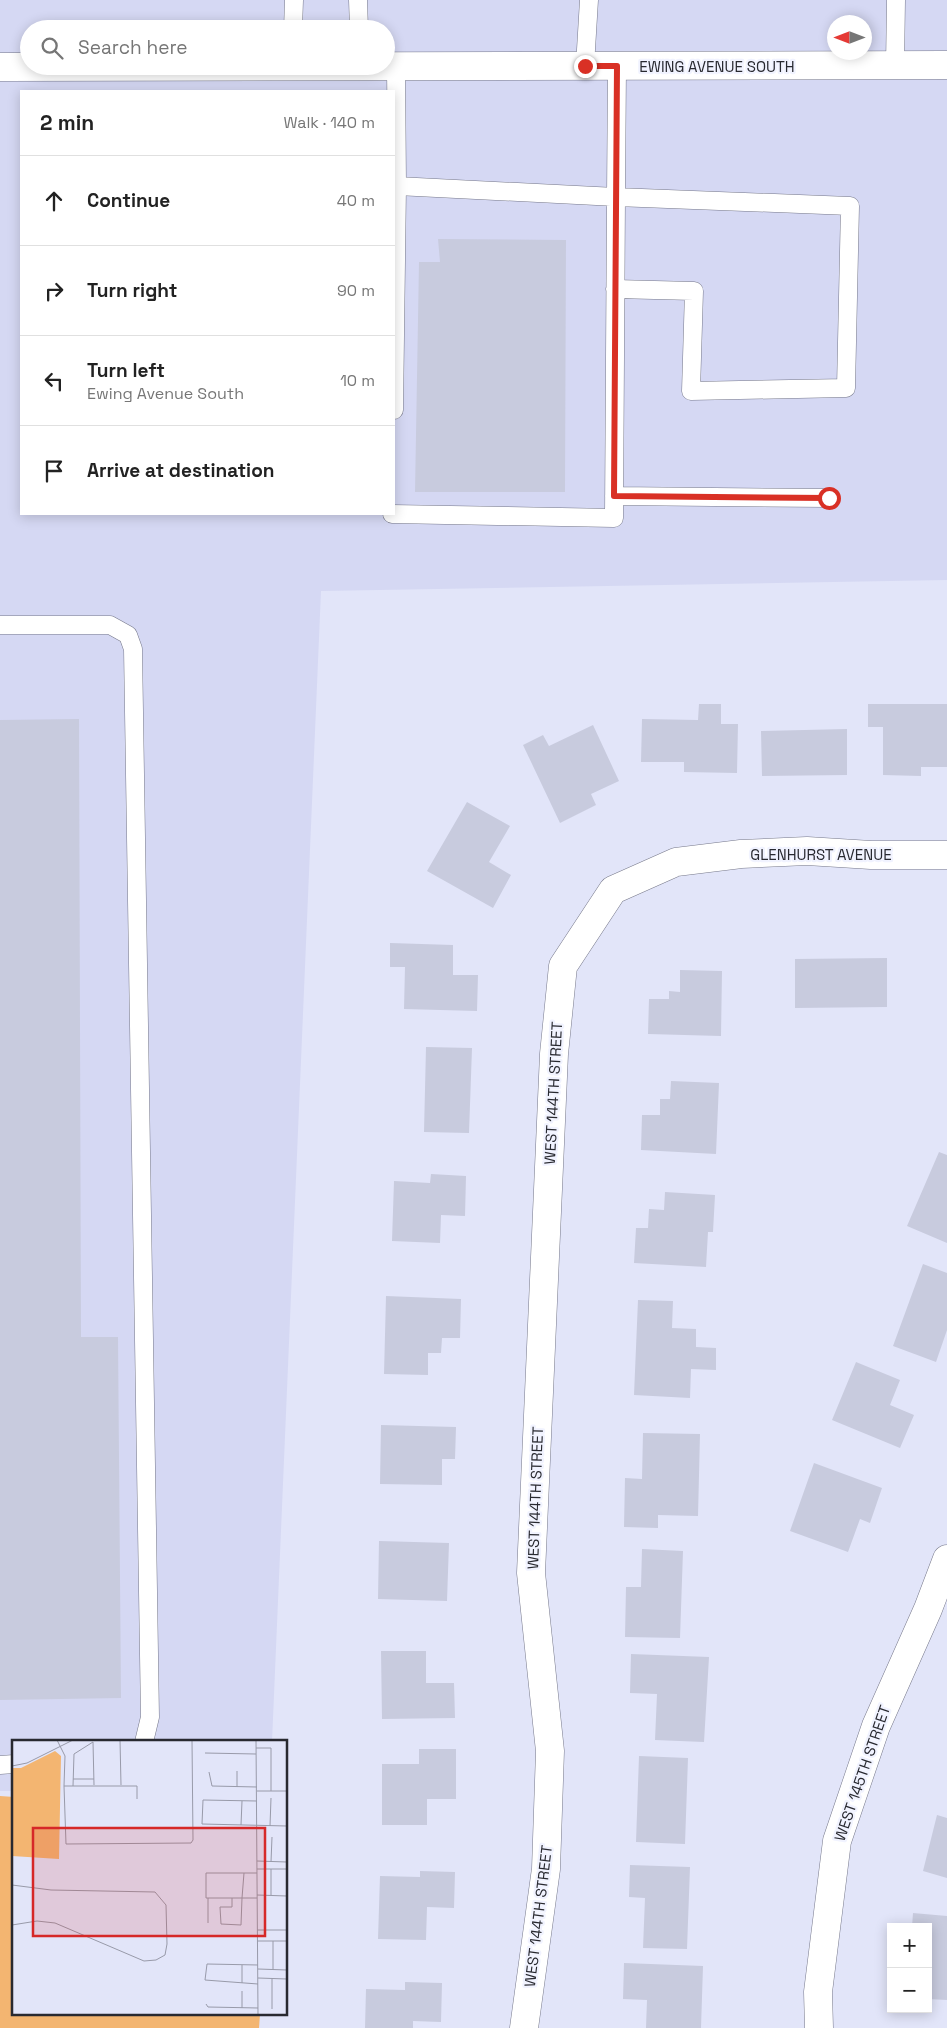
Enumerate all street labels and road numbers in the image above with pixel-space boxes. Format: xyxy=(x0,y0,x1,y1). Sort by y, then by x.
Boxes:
street label: EWING AVENUE SOUTH xyxy=(639,57,795,76)
street label: GLENHURST AVENUE xyxy=(750,845,892,864)
street label: WEST 144TH STREET xyxy=(540,1021,566,1165)
street label: WEST 144TH STREET xyxy=(523,1426,547,1570)
street label: WEST 145TH STREET xyxy=(830,1702,894,1843)
street label: WEST 144TH STREET xyxy=(520,1844,556,1988)

